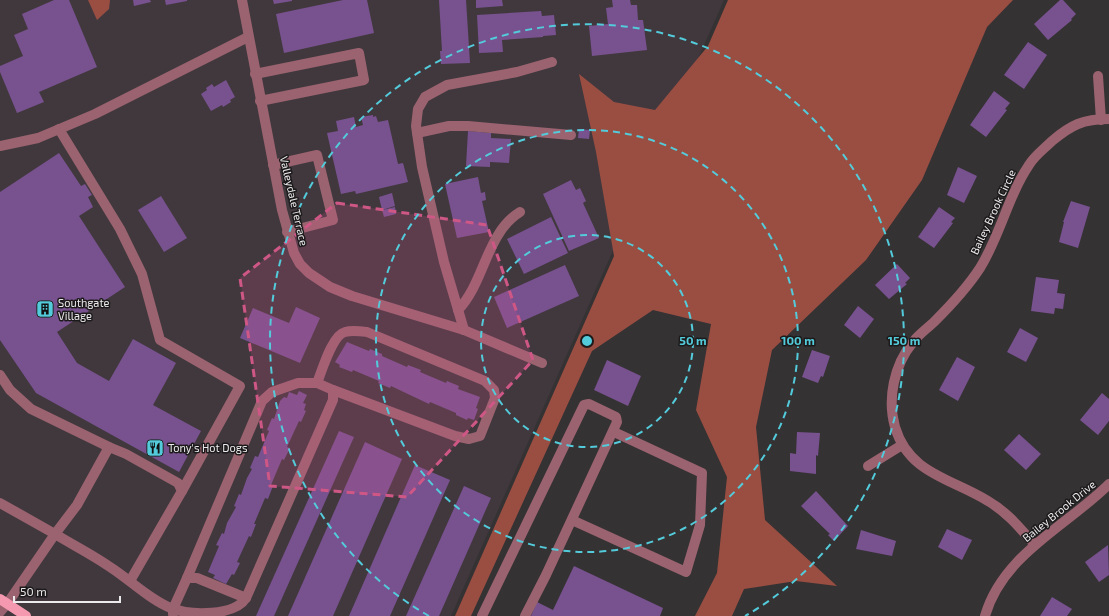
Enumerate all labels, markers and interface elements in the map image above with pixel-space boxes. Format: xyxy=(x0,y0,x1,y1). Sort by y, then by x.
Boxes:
street label: Valleydale Terrace xyxy=(278,155,311,247)
street label: Bailey Brook Circle xyxy=(967,167,1018,256)
place label: Southgate Village xyxy=(58,296,110,322)
building icon: Southgate Village xyxy=(35,299,55,319)
text: 50 m xyxy=(679,333,707,347)
text: 100 m xyxy=(781,333,815,347)
text: 150 m xyxy=(888,333,920,347)
centre of rings xyxy=(580,334,594,348)
restaurant icon: Tony's Hot Dogs xyxy=(145,438,165,458)
place label: Tony's Hot Dogs xyxy=(168,441,248,454)
street label: Bailey Brook Drive xyxy=(1019,477,1098,544)
scale bar xyxy=(14,578,120,604)
text: 50 m xyxy=(20,584,47,598)

